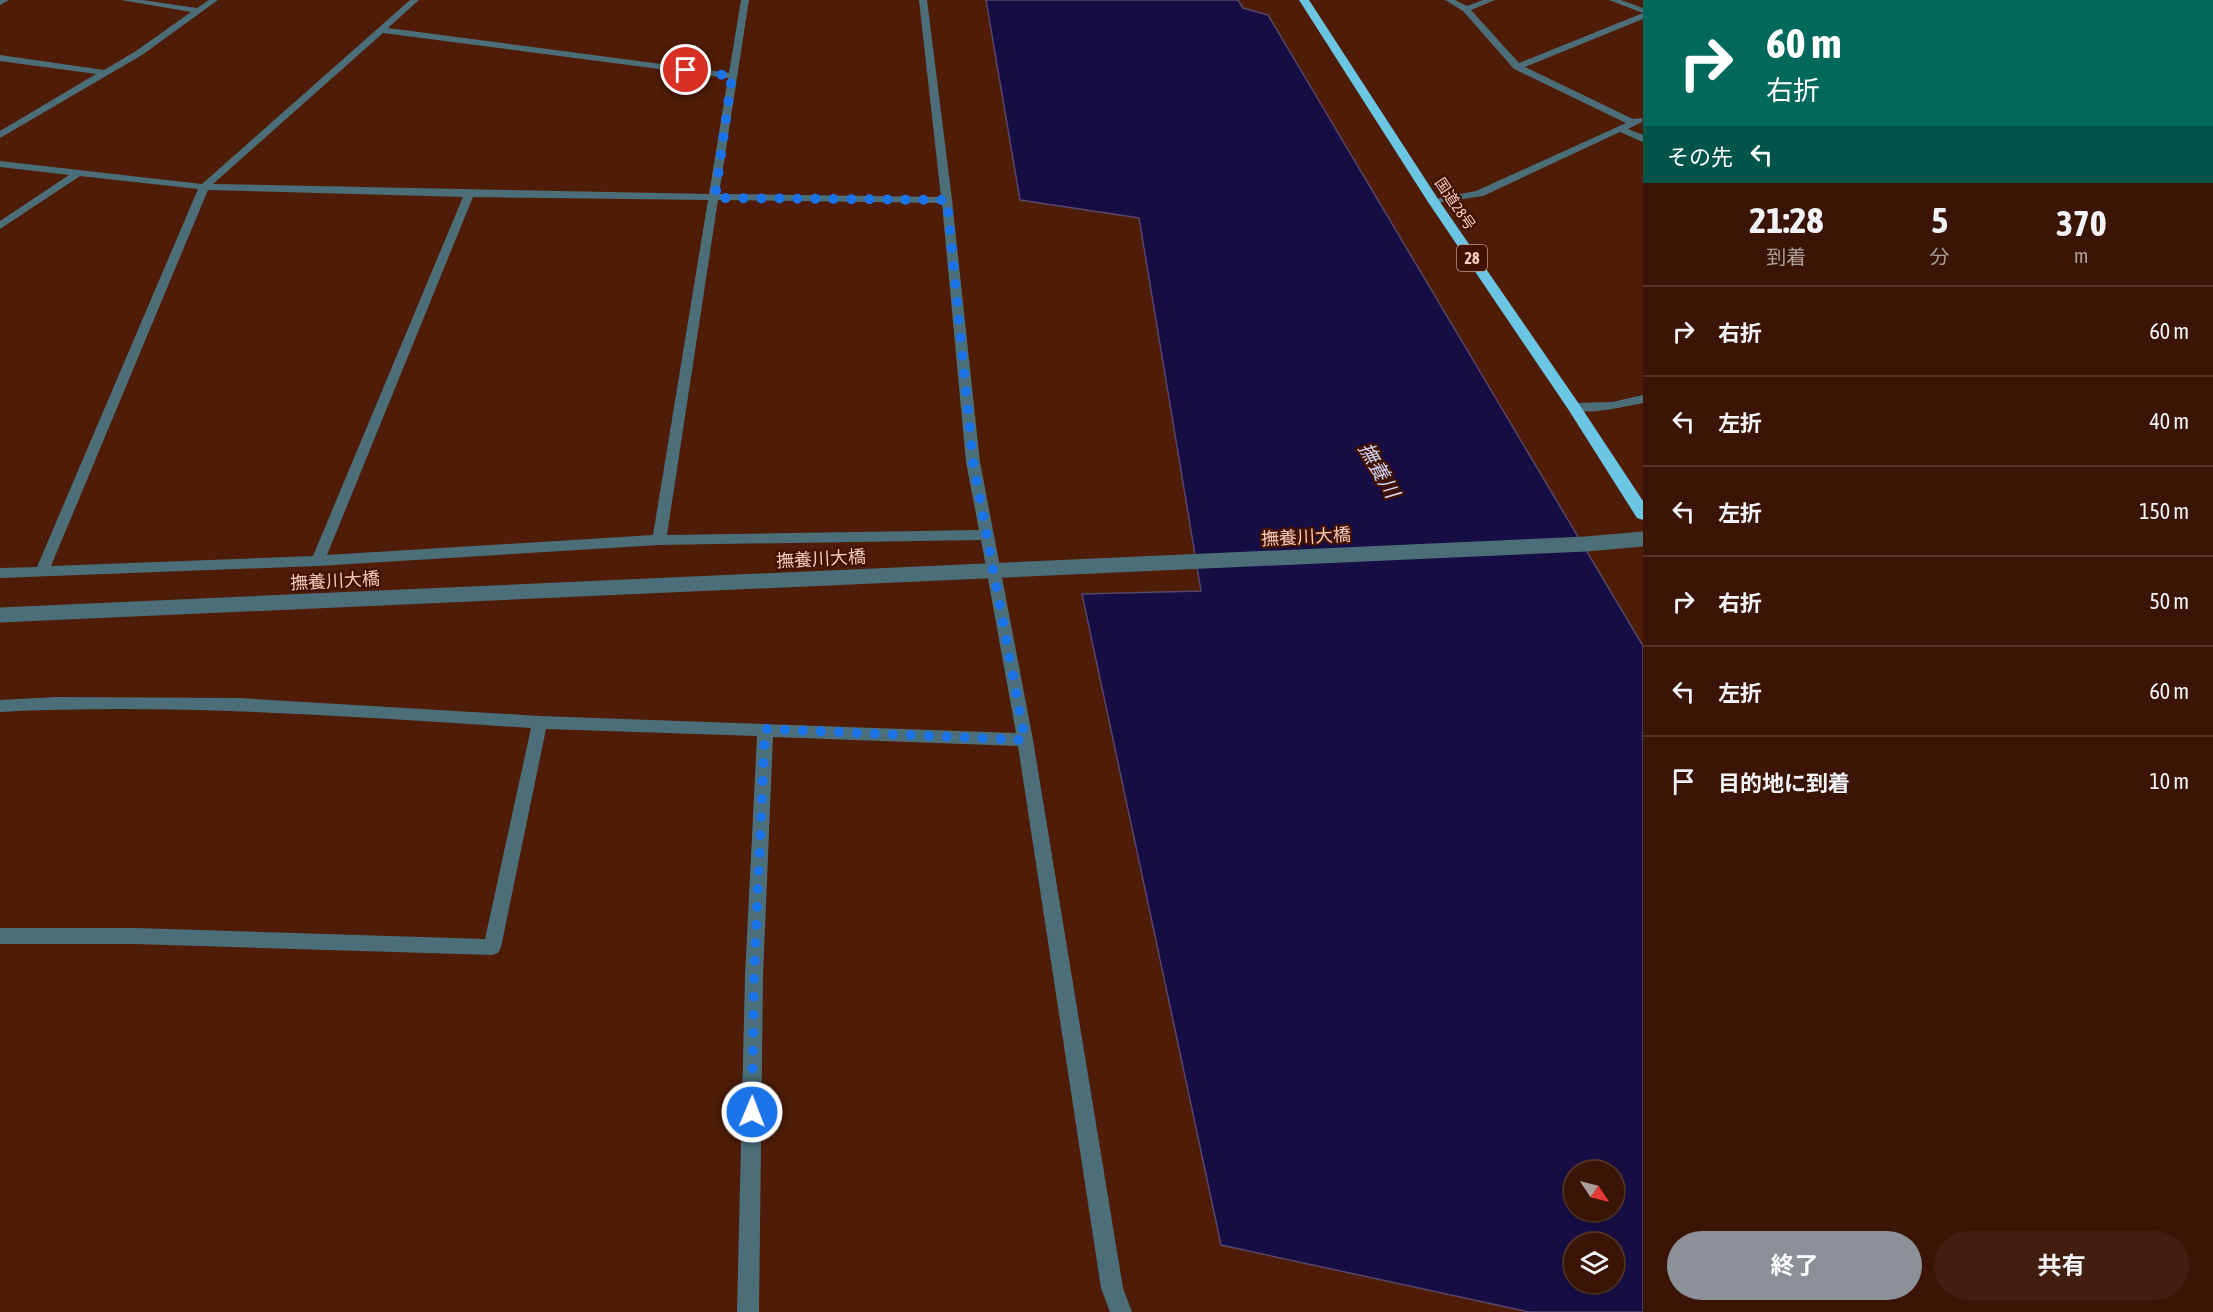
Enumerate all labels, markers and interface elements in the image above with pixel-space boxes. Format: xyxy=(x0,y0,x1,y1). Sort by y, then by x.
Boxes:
text: 60 m xyxy=(1766,19,1841,67)
icon: right xyxy=(1667,24,1745,102)
pin xyxy=(660,44,711,95)
icon: arrive xyxy=(669,53,702,86)
text: 右折 xyxy=(1766,75,1820,106)
icon: left xyxy=(1745,138,1778,171)
text: その先 xyxy=(1667,144,1733,170)
street label: 国道28号 xyxy=(1432,174,1479,233)
text: 21:28 xyxy=(1749,199,1823,241)
text: 5 xyxy=(1931,199,1948,241)
text: 370 xyxy=(2056,202,2107,244)
text: m xyxy=(2074,244,2089,267)
road number: 28 xyxy=(1457,245,1487,271)
text: 到着 xyxy=(1766,245,1806,268)
text: 分 xyxy=(1930,245,1950,268)
icon: right xyxy=(1667,315,1700,348)
text: 60 m xyxy=(2149,318,2189,344)
text: 右折 xyxy=(1718,320,1762,346)
icon: left xyxy=(1667,405,1700,438)
text: 40 m xyxy=(2149,408,2189,434)
text: 左折 xyxy=(1718,410,1762,436)
water label: 撫養川 xyxy=(1354,438,1405,503)
icon: left xyxy=(1667,495,1700,528)
text: 150 m xyxy=(2139,498,2189,524)
text: 左折 xyxy=(1718,500,1762,526)
street label: 撫養川大橋 xyxy=(1260,524,1351,549)
street label: 撫養川大橋 xyxy=(775,546,866,571)
street label: 撫養川大橋 xyxy=(289,568,380,593)
icon: right xyxy=(1667,585,1700,618)
text: 50 m xyxy=(2149,588,2189,614)
text: 右折 xyxy=(1718,590,1762,616)
icon: left xyxy=(1667,675,1700,708)
text: 60 m xyxy=(2149,678,2189,704)
text: 左折 xyxy=(1718,680,1762,706)
icon: arrive xyxy=(1667,765,1700,798)
text: 10 m xyxy=(2149,768,2189,794)
text: 目的地に到着 xyxy=(1718,770,1850,796)
position arrow xyxy=(720,1080,784,1144)
north arrow xyxy=(1564,1161,1624,1221)
map controls xyxy=(1564,1161,1624,1293)
button: 終了 xyxy=(1667,1231,1922,1300)
button: 共有 xyxy=(1934,1231,2189,1300)
button: layers xyxy=(1564,1233,1624,1293)

